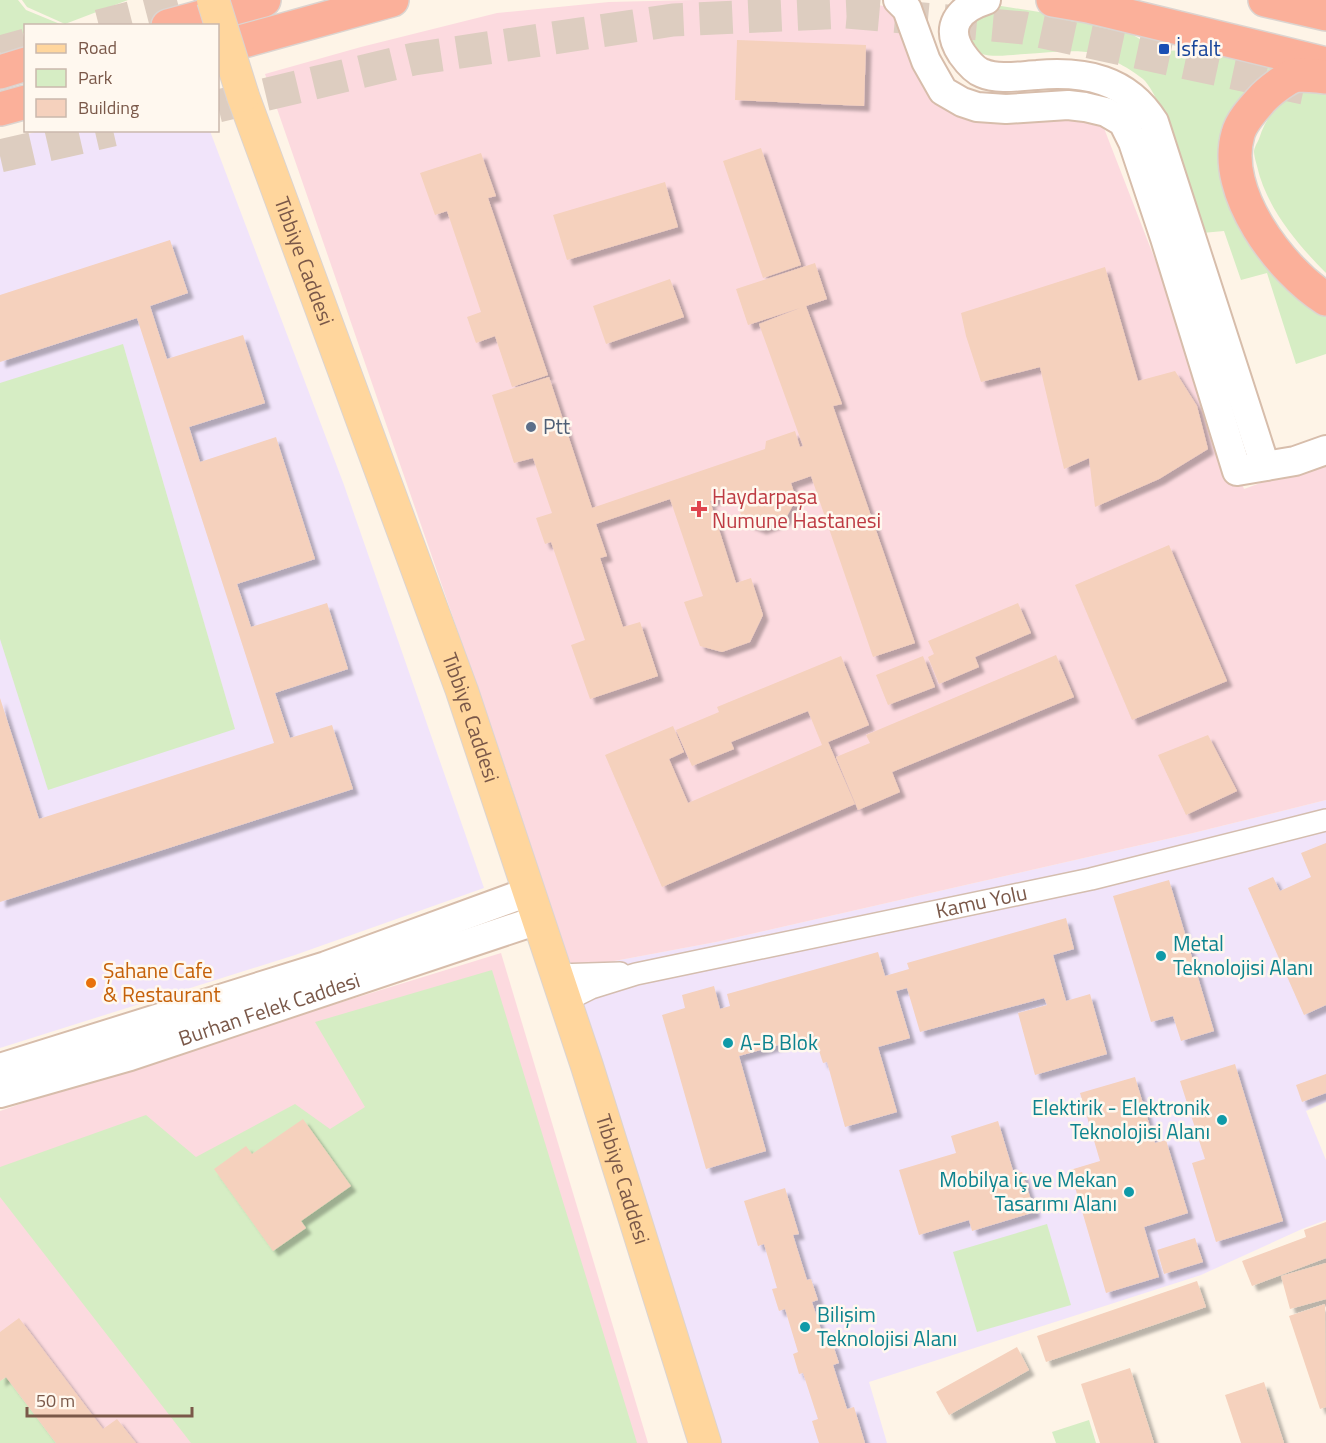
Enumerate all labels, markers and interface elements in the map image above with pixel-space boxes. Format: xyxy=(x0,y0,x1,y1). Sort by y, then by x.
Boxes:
legend xyxy=(24,24,219,132)
place label: İsfalt xyxy=(1176,32,1221,64)
text: Road xyxy=(78,34,117,61)
marker: İsfalt xyxy=(1157,42,1171,56)
text: Park xyxy=(78,64,113,91)
text: Building xyxy=(78,94,139,121)
street label: Tıbbiye Caddesi xyxy=(266,192,343,330)
place label: Ptt xyxy=(543,410,571,442)
marker: Ptt xyxy=(524,420,538,434)
place label: Haydarpaşa Numune Hastanesi xyxy=(712,480,881,536)
marker: Haydarpaşa Numune Hastanesi xyxy=(690,500,708,518)
street label: Tıbbiye Caddesi xyxy=(434,648,508,786)
street label: Kamu Yolu xyxy=(932,876,1030,926)
place label: Metal Teknolojisi Alanı xyxy=(1173,927,1313,983)
marker: Metal Teknolojisi Alanı xyxy=(1154,949,1168,963)
place label: Şahane Cafe & Restaurant xyxy=(103,954,221,1010)
street label: Burhan Felek Caddesi xyxy=(174,963,364,1054)
marker: Şahane Cafe & Restaurant xyxy=(84,976,98,990)
place label: A-B Blok xyxy=(740,1026,818,1058)
marker: A-B Blok xyxy=(721,1036,735,1050)
place label: Elektirik - Elektronik Teknolojisi Alanı xyxy=(1032,1091,1210,1147)
street label: Tıbbiye Caddesi xyxy=(588,1110,659,1248)
marker: Elektirik - Elektronik Teknolojisi Alanı xyxy=(1215,1113,1229,1127)
place label: Mobilya iç ve Mekan Tasarımı Alanı xyxy=(939,1163,1117,1219)
marker: Mobilya iç ve Mekan Tasarımı Alanı xyxy=(1122,1185,1136,1199)
place label: Bilişim Teknolojisi Alanı xyxy=(817,1298,957,1354)
marker: Bilişim Teknolojisi Alanı xyxy=(798,1320,812,1334)
scale bar xyxy=(27,1380,192,1418)
text: 50 m xyxy=(36,1387,75,1414)

